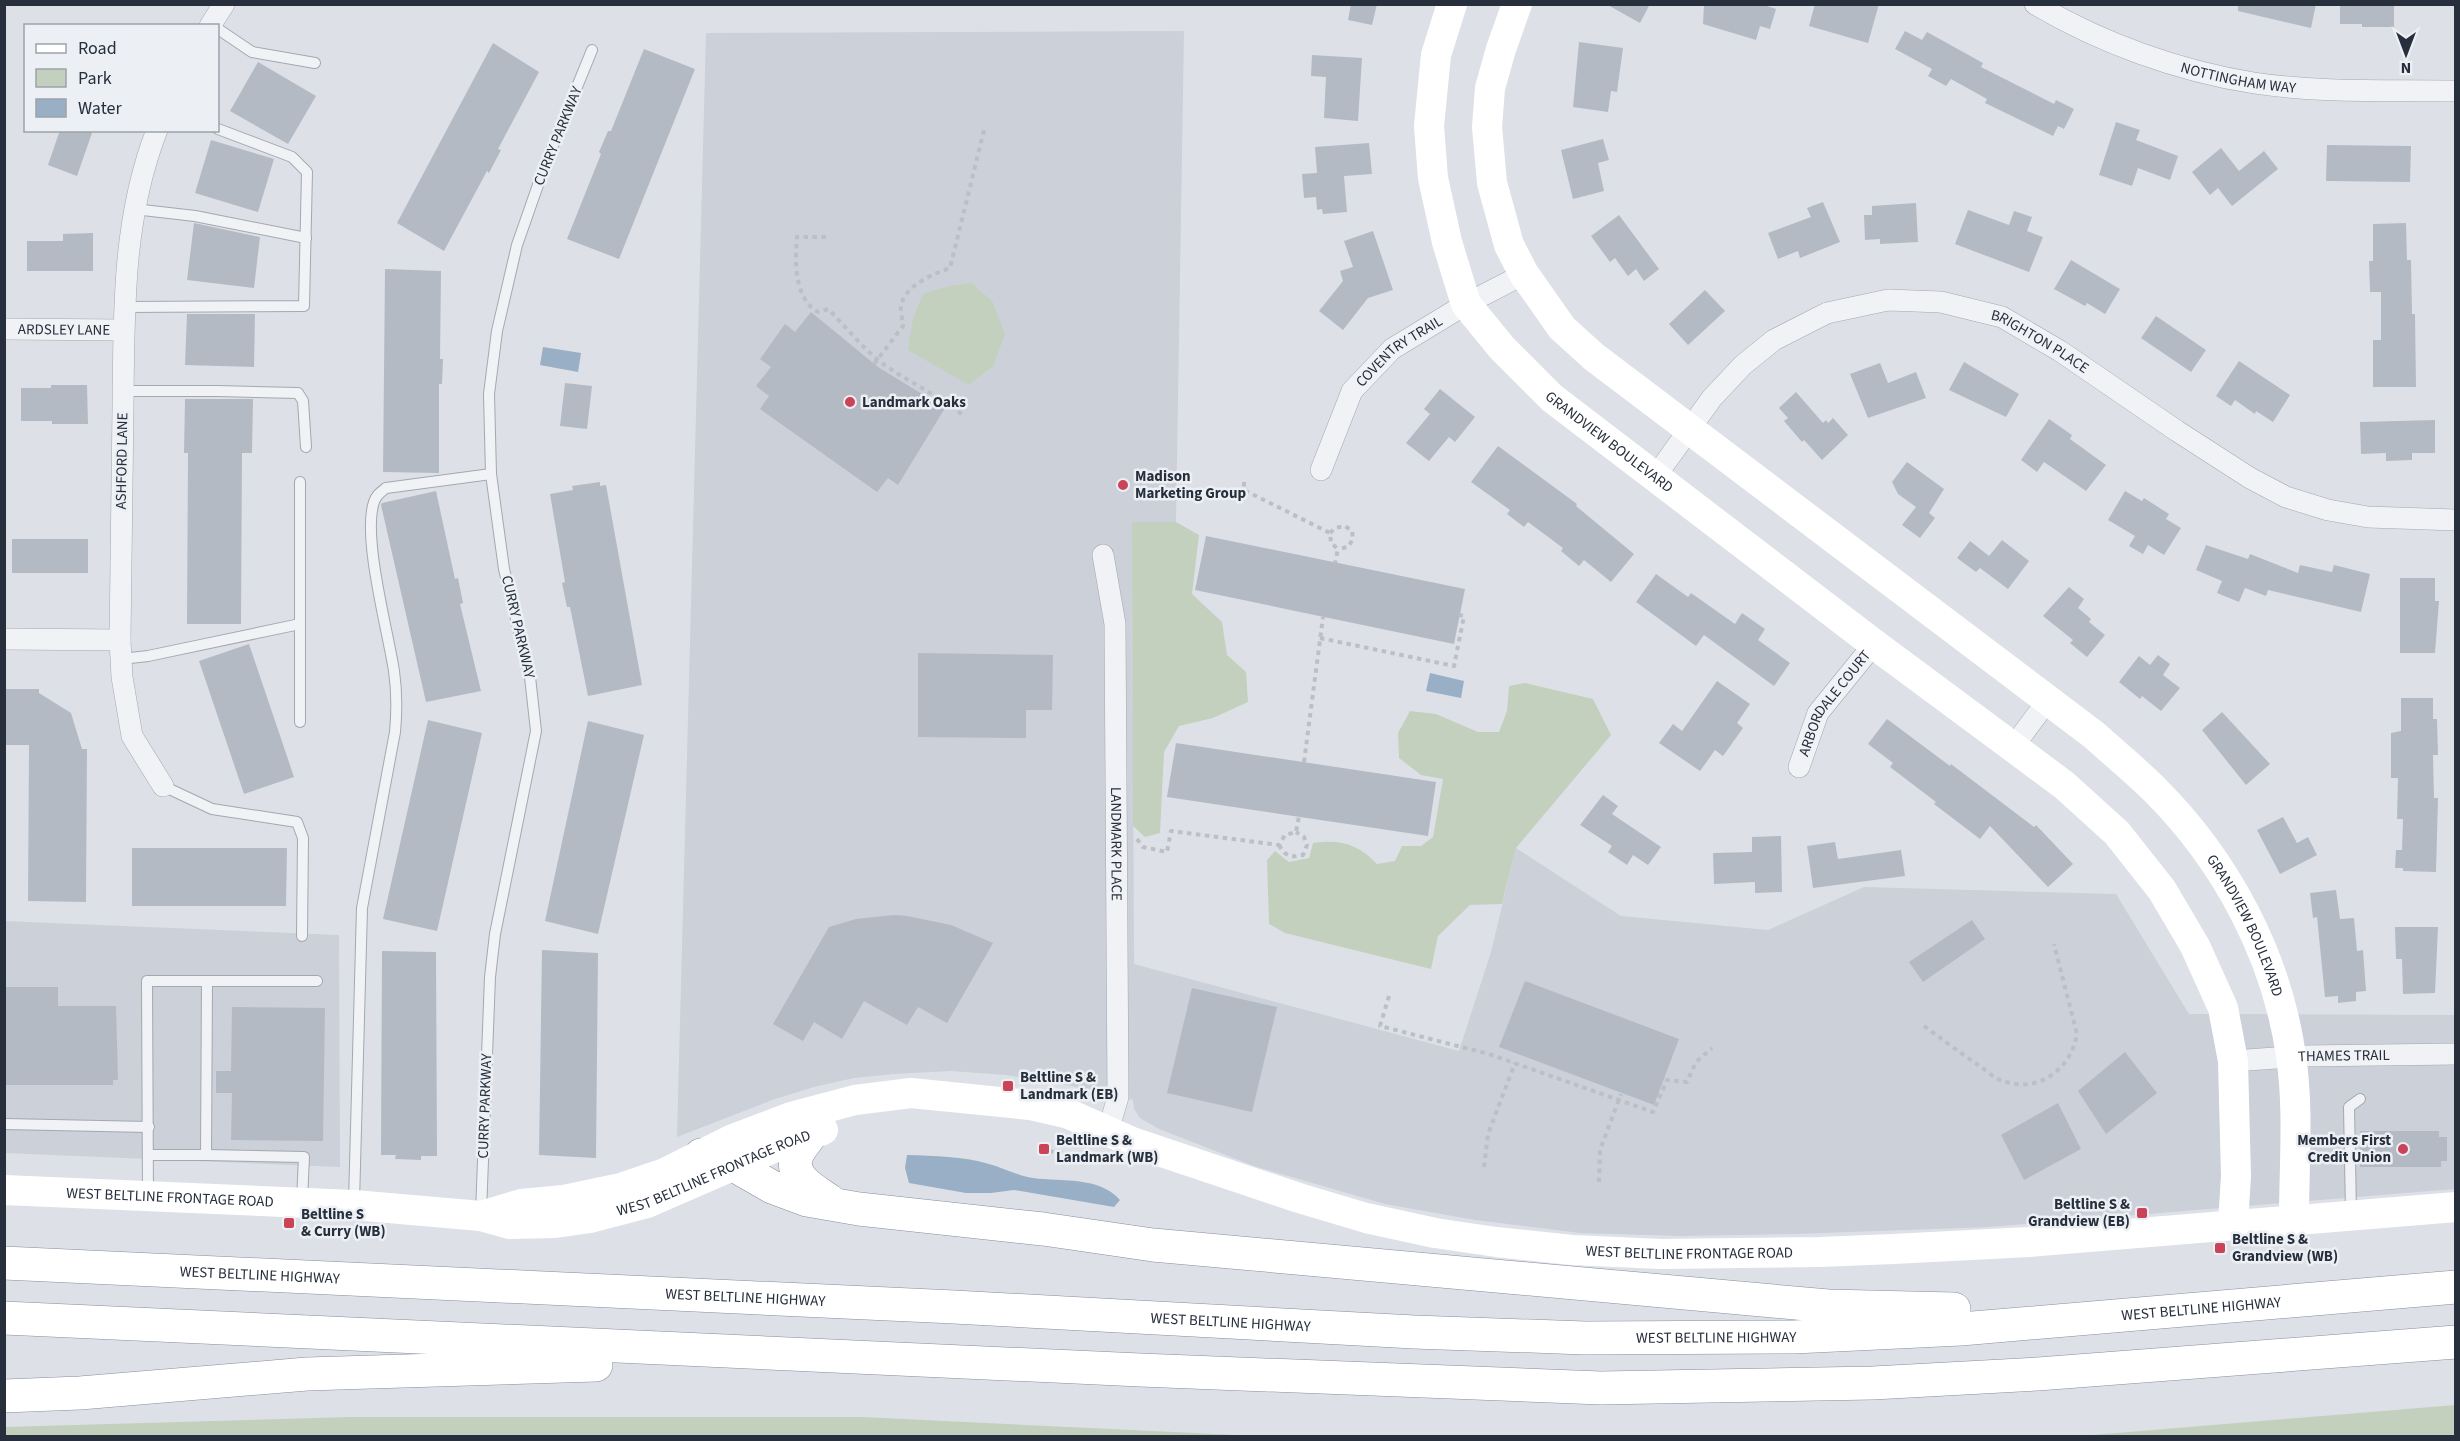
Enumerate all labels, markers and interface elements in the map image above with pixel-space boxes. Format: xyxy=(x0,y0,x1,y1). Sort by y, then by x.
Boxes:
legend xyxy=(24,24,219,132)
north arrow xyxy=(2376,24,2436,84)
text: Road xyxy=(78,36,117,61)
street label: NOTTINGHAM WAY xyxy=(2178,57,2298,98)
text: N xyxy=(2401,57,2411,79)
text: Park xyxy=(78,66,112,91)
street label: CURRY PARKWAY xyxy=(529,83,588,189)
text: Water xyxy=(78,96,122,121)
street label: BRIGHTON PLACE xyxy=(1989,304,2093,378)
street label: COVENTRY TRAIL xyxy=(1351,310,1446,392)
street label: ARDSLEY LANE xyxy=(18,319,110,340)
street label: GRANDVIEW BOULEVARD xyxy=(1540,386,1678,498)
place label: Landmark Oaks xyxy=(862,392,966,413)
marker: Landmark Oaks xyxy=(843,395,857,409)
street label: ASHFORD LANE xyxy=(111,412,133,510)
place label: Madison Marketing Group xyxy=(1135,466,1246,504)
marker: Madison Marketing Group xyxy=(1116,478,1130,492)
street label: CURRY PARKWAY xyxy=(496,573,540,681)
street label: ARBORDALE COURT xyxy=(1793,645,1876,759)
street label: LANDMARK PLACE xyxy=(1106,787,1127,901)
street label: GRANDVIEW BOULEVARD xyxy=(2202,850,2288,999)
street label: THAMES TRAIL xyxy=(2297,1044,2390,1067)
street label: CURRY PARKWAY xyxy=(473,1052,497,1159)
place label: Beltline S & Landmark (EB) xyxy=(1020,1067,1118,1105)
marker: Beltline S & Landmark (EB) xyxy=(1001,1079,1015,1093)
street label: WEST BELTLINE FRONTAGE ROAD xyxy=(614,1125,813,1221)
place label: Beltline S & Landmark (WB) xyxy=(1056,1130,1158,1168)
place label: Members First Credit Union xyxy=(2297,1130,2391,1168)
marker: Beltline S & Landmark (WB) xyxy=(1037,1142,1051,1156)
marker: Members First Credit Union xyxy=(2396,1142,2410,1156)
street label: WEST BELTLINE FRONTAGE ROAD xyxy=(66,1182,274,1212)
place label: Beltline S & Grandview (EB) xyxy=(2028,1194,2130,1232)
place label: Beltline S & Curry (WB) xyxy=(301,1204,386,1242)
marker: Beltline S & Grandview (EB) xyxy=(2135,1206,2149,1220)
marker: Beltline S & Curry (WB) xyxy=(282,1216,296,1230)
place label: Beltline S & Grandview (WB) xyxy=(2232,1229,2338,1267)
street label: WEST BELTLINE FRONTAGE ROAD xyxy=(1585,1240,1793,1265)
marker: Beltline S & Grandview (WB) xyxy=(2213,1241,2227,1255)
street label: WEST BELTLINE HIGHWAY xyxy=(179,1261,341,1289)
street label: WEST BELTLINE HIGHWAY xyxy=(665,1283,827,1312)
street label: WEST BELTLINE HIGHWAY xyxy=(2120,1291,2283,1326)
street label: WEST BELTLINE HIGHWAY xyxy=(1150,1307,1312,1337)
street label: WEST BELTLINE HIGHWAY xyxy=(1636,1326,1797,1348)

